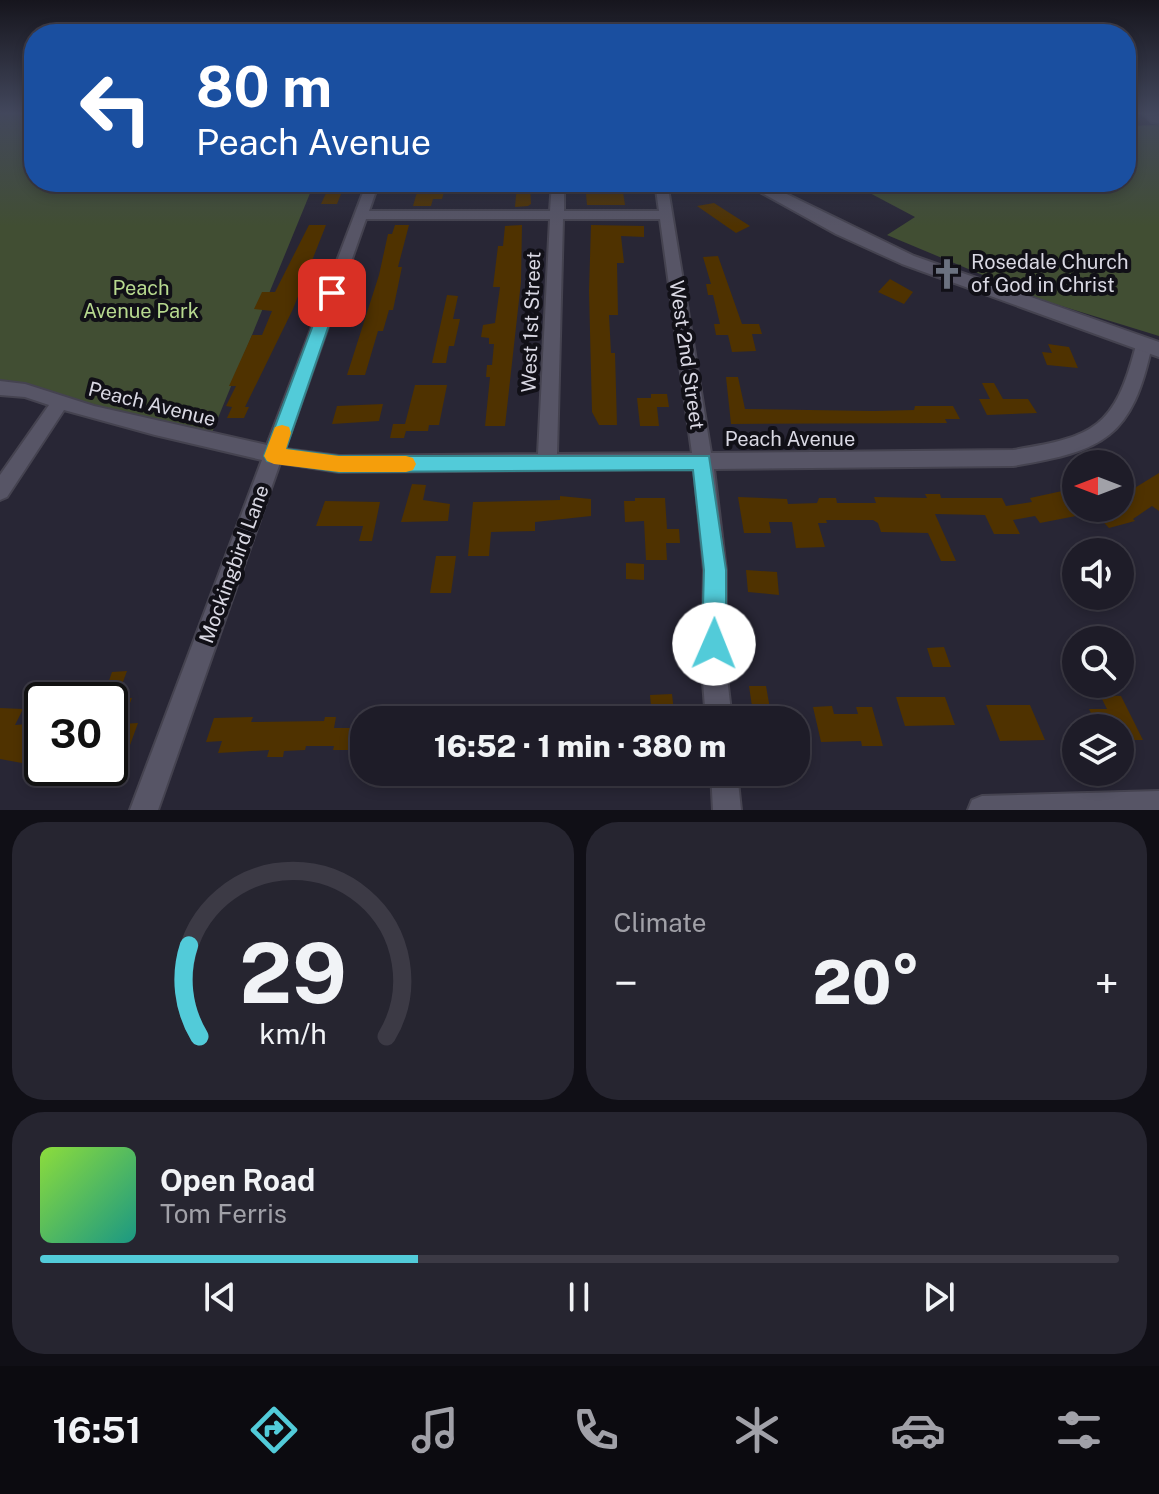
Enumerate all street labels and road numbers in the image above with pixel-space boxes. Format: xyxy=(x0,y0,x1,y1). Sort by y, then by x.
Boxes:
street label: West 1st Street xyxy=(517,251,545,393)
street label: West 2nd Street xyxy=(665,279,709,431)
street label: Peach Avenue xyxy=(86,377,218,431)
street label: Peach Avenue xyxy=(725,427,855,451)
street label: Mockingbird Lane xyxy=(194,482,274,646)

